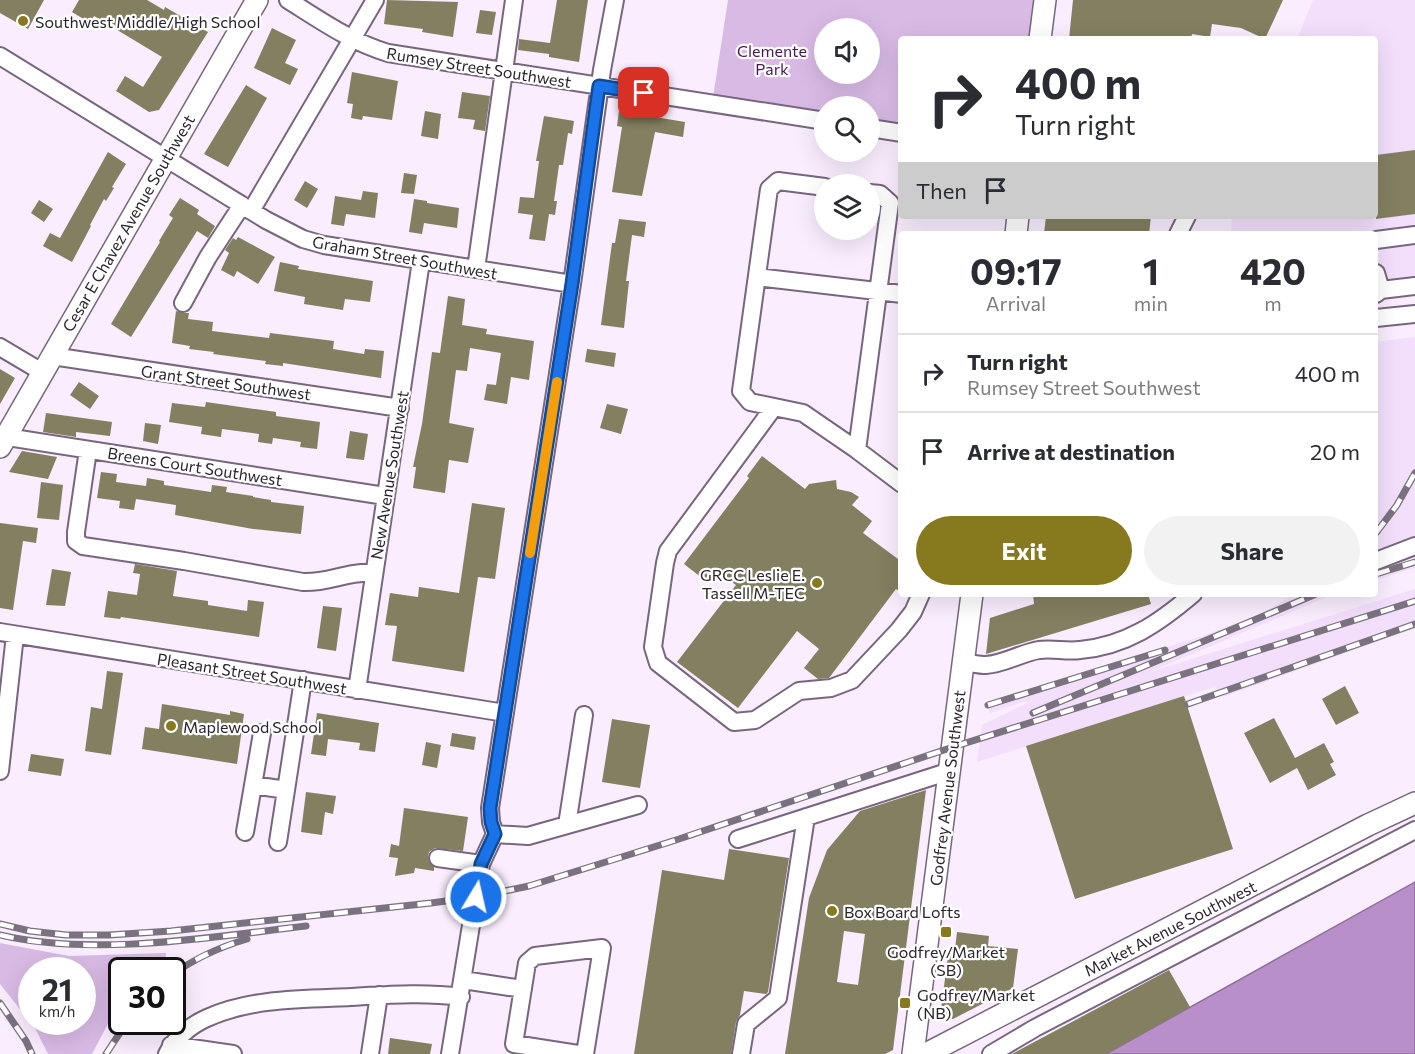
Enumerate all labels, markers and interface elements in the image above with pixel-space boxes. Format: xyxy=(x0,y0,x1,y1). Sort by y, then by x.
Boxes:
place label: Southwest Middle/High School xyxy=(35,12,260,31)
marker: Southwest Middle/High School xyxy=(16,14,30,28)
map controls xyxy=(814,18,880,240)
button: sound xyxy=(814,18,880,84)
park label: Clemente Park xyxy=(737,41,807,78)
street label: Rumsey Street Southwest xyxy=(385,43,573,91)
text: 400 m xyxy=(1015,56,1141,108)
icon: right xyxy=(916,60,994,138)
pin xyxy=(618,67,669,118)
icon: arrive xyxy=(627,76,660,109)
button: search xyxy=(814,96,880,162)
text: Turn right xyxy=(1015,108,1135,141)
street label: Cesar E Chavez Avenue Southwest xyxy=(58,111,198,335)
button: layers xyxy=(814,174,880,240)
icon: arrive xyxy=(979,174,1012,207)
text: Then xyxy=(916,177,967,204)
street label: Graham Street Southwest xyxy=(311,231,499,283)
text: 09:17 xyxy=(970,248,1062,292)
text: 1 xyxy=(1143,248,1159,292)
text: 420 xyxy=(1240,248,1306,292)
text: Arrival xyxy=(986,291,1046,315)
text: min xyxy=(1134,291,1168,315)
text: m xyxy=(1264,291,1282,315)
text: Turn right xyxy=(967,348,1068,375)
icon: right xyxy=(916,357,949,390)
text: 400 m xyxy=(1295,360,1360,387)
street label: Grant Street Southwest xyxy=(140,361,313,403)
text: Rumsey Street Southwest xyxy=(967,375,1201,399)
street label: New Avenue Southwest xyxy=(366,389,412,561)
icon: arrive xyxy=(916,435,949,468)
text: Arrive at destination xyxy=(967,438,1175,465)
text: 20 m xyxy=(1310,438,1360,465)
street label: Breens Court Southwest xyxy=(106,443,284,489)
button: Exit xyxy=(916,516,1132,585)
button: Share xyxy=(1144,516,1360,585)
place label: GRCC Leslie E. Tassell M-TEC xyxy=(700,565,805,602)
marker: GRCC Leslie E. Tassell M-TEC xyxy=(810,576,824,590)
street label: Pleasant Street Southwest xyxy=(156,649,349,697)
street label: Godfrey Avenue Southwest xyxy=(926,689,968,887)
place label: Maplewood School xyxy=(183,717,322,736)
marker: Maplewood School xyxy=(164,719,178,733)
position arrow xyxy=(444,865,508,929)
street label: Market Avenue Southwest xyxy=(1081,876,1260,980)
place label: Box Board Lofts xyxy=(844,902,961,921)
marker: Box Board Lofts xyxy=(825,904,839,918)
marker: Godfrey/Market (SB) xyxy=(939,925,953,939)
place label: Godfrey/Market (SB) xyxy=(887,942,1005,979)
speed limit sign: 30 xyxy=(108,957,186,1035)
text: 21 xyxy=(42,970,72,1007)
place label: Godfrey/Market (NB) xyxy=(917,985,1035,1022)
marker: Godfrey/Market (NB) xyxy=(898,996,912,1010)
text: km/h xyxy=(39,1002,75,1020)

